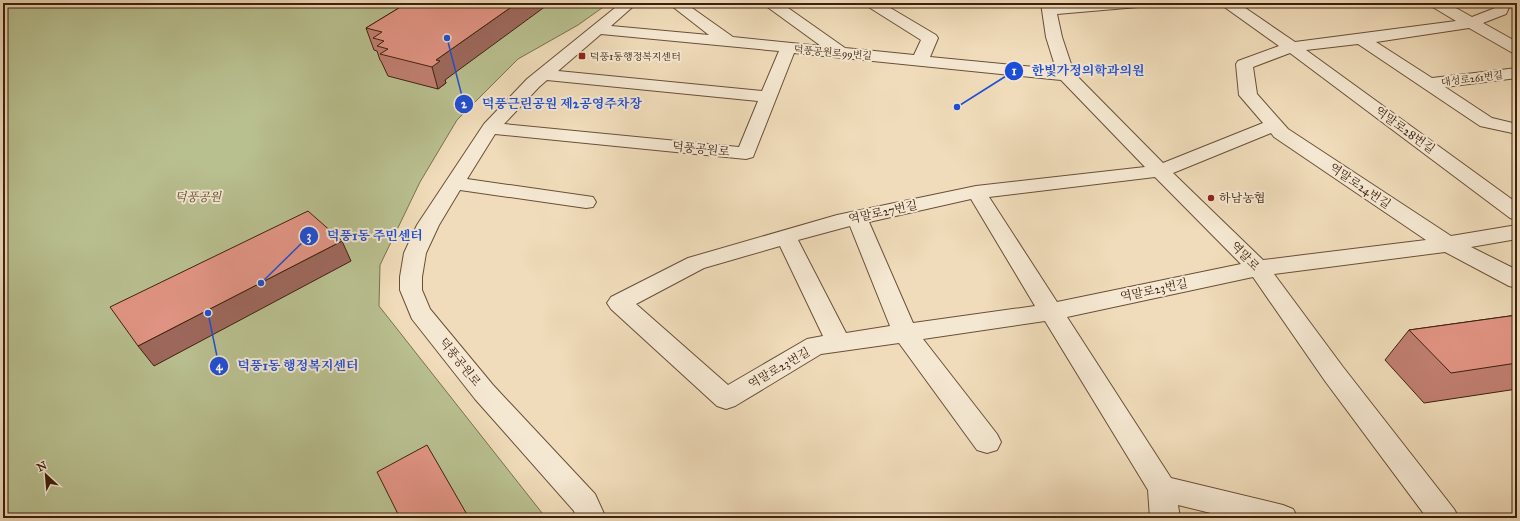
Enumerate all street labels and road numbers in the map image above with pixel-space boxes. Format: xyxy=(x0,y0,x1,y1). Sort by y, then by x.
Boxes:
street label: 덕풍공원로99번길 xyxy=(793,44,872,62)
street label: 대성로261번길 xyxy=(1440,69,1504,89)
street label: 역말로28번길 xyxy=(1372,104,1438,156)
street label: 덕풍공원로 xyxy=(671,139,731,159)
street label: 역말로24번길 xyxy=(1327,160,1393,212)
street label: 역말로27번길 xyxy=(847,198,919,226)
street label: 역말로 xyxy=(1228,239,1262,274)
street label: 역말로23번길 xyxy=(1119,276,1189,304)
street label: 덕풍공원로 xyxy=(436,335,484,389)
street label: 역말로23번길 xyxy=(746,345,812,391)

